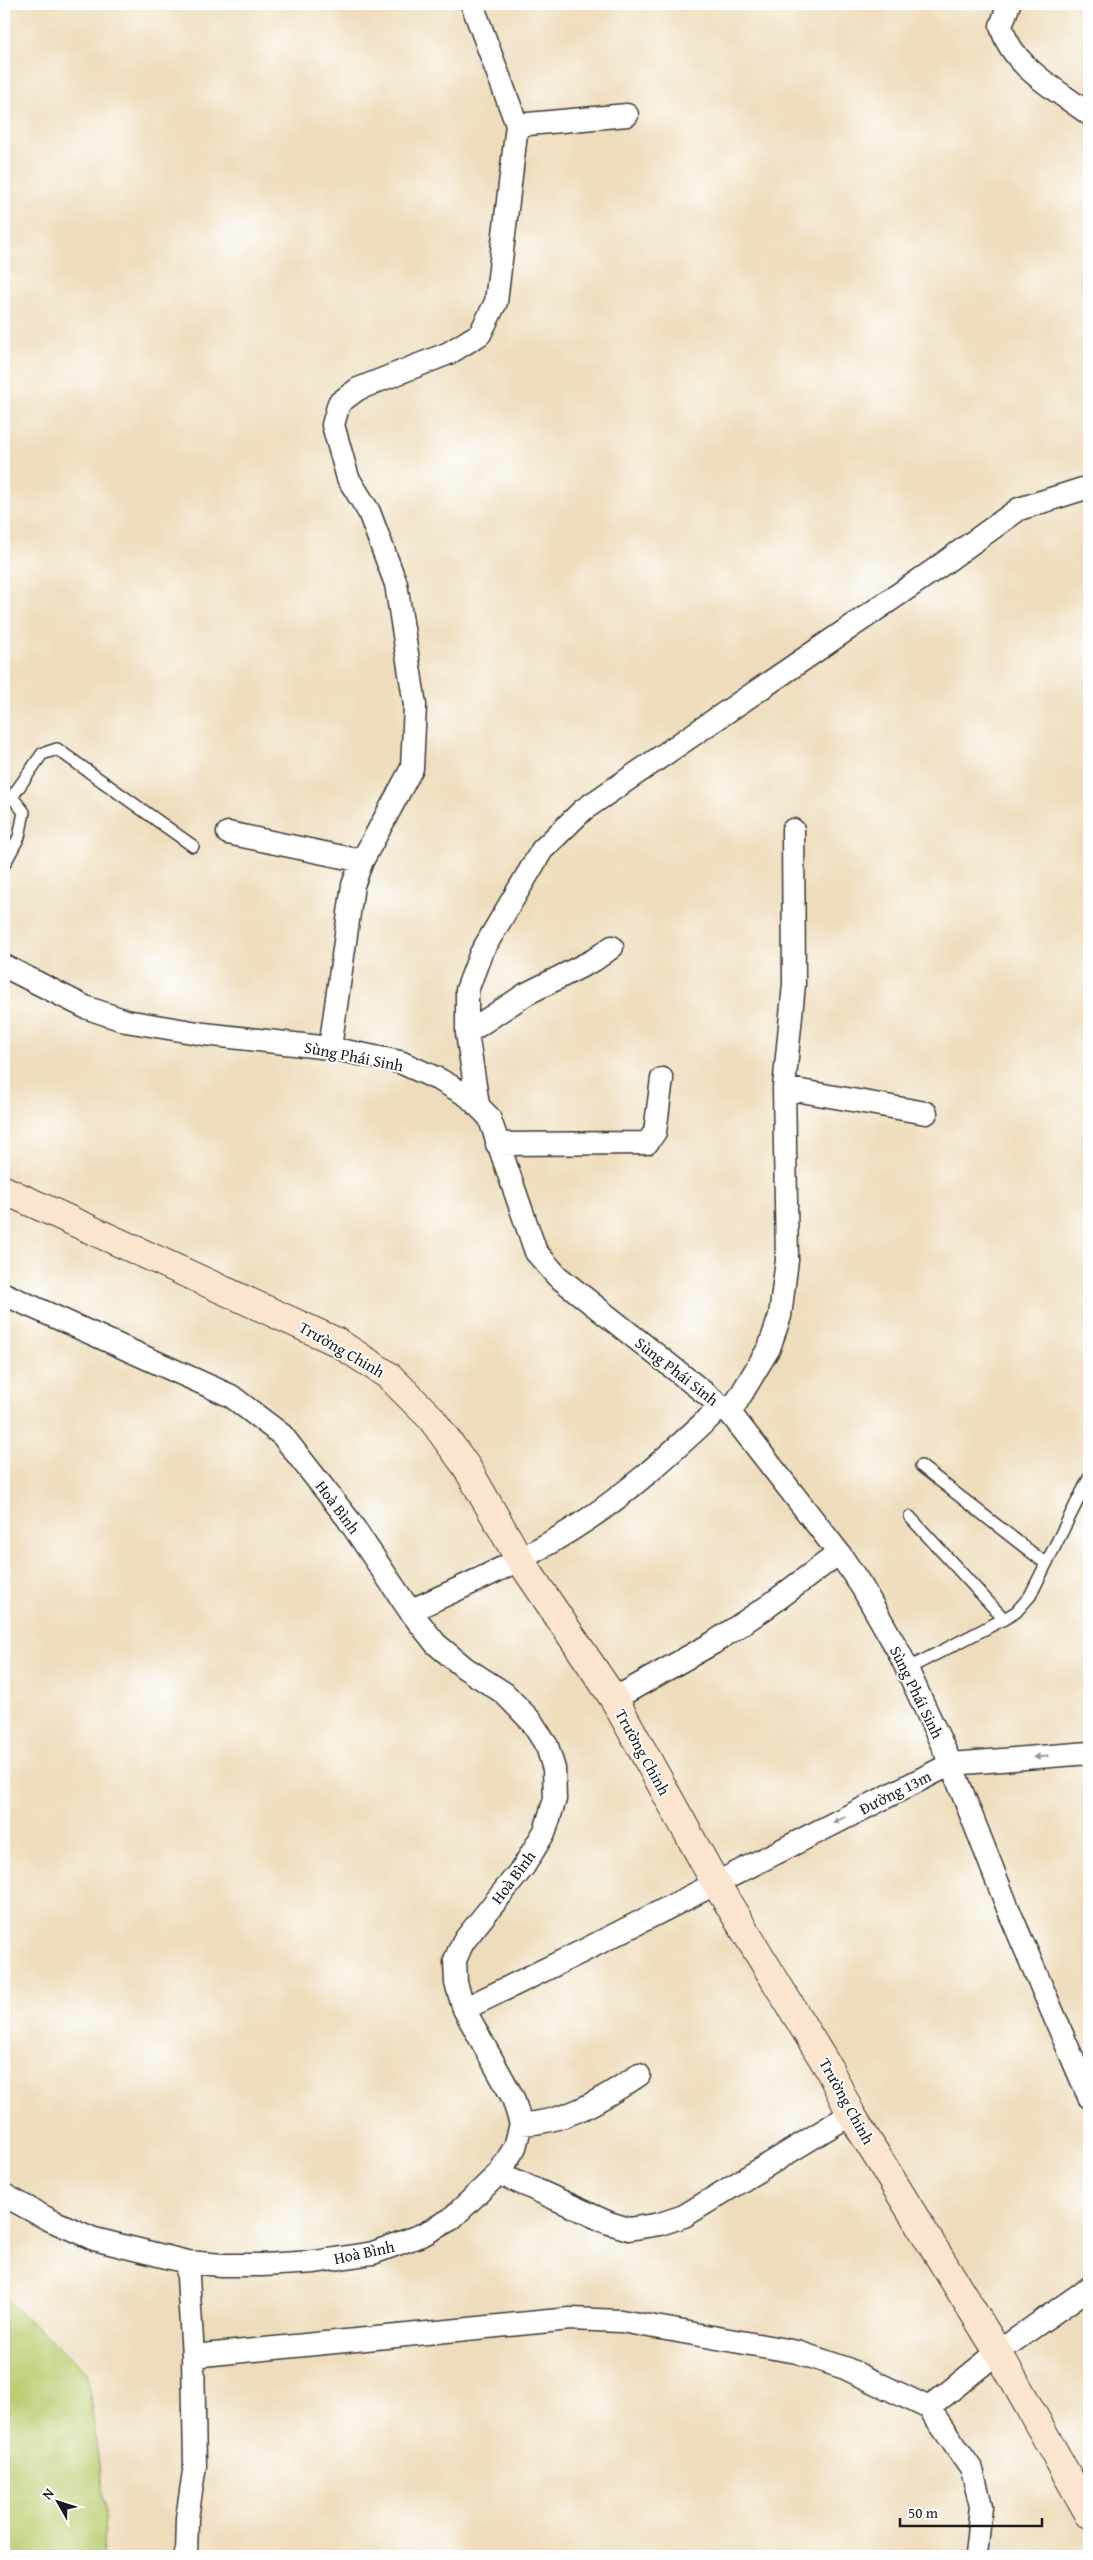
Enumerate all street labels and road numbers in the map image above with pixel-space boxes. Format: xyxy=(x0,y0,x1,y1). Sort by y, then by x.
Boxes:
street label: Sùng Phái Sinh xyxy=(302,1035,406,1077)
street label: Trường Chinh xyxy=(295,1315,389,1383)
street label: Sùng Phái Sinh xyxy=(630,1331,724,1411)
street label: Hoà Bình xyxy=(310,1475,366,1539)
street label: Sùng Phái Sinh xyxy=(884,1642,950,1742)
street label: Trường Chinh xyxy=(609,1705,677,1799)
street label: Đường 13m xyxy=(855,1764,935,1820)
street label: Hoà Bình xyxy=(485,1845,541,1909)
street label: Trường Chinh xyxy=(813,2054,881,2148)
street label: Hoà Bình xyxy=(331,2234,397,2270)

